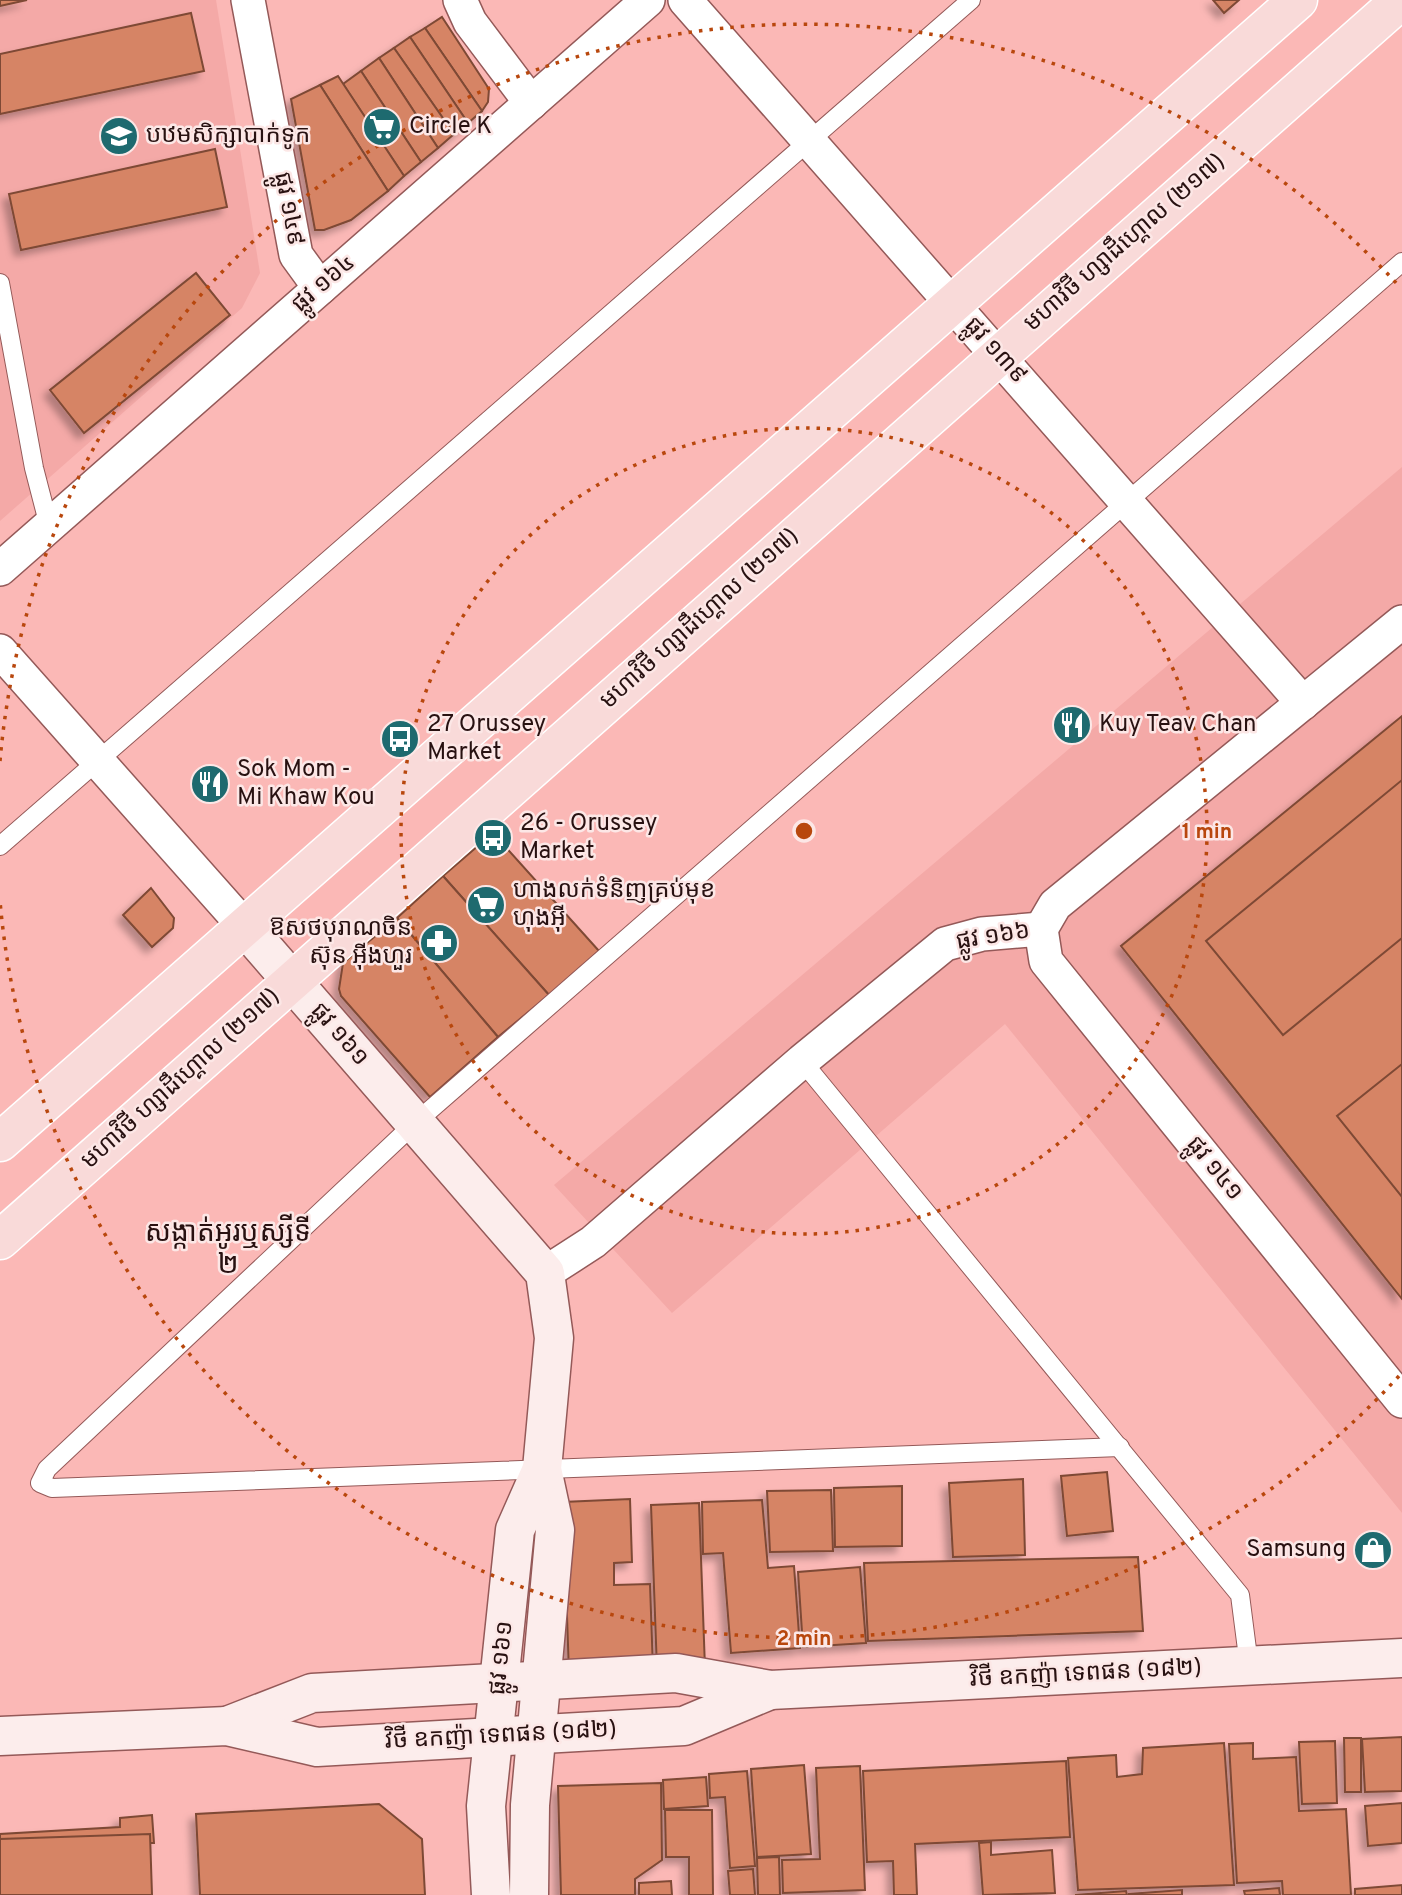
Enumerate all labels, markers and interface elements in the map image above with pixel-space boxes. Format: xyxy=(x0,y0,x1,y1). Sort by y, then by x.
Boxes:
supermarket icon: Circle K xyxy=(361,106,403,148)
place label: Circle K xyxy=(409,112,492,142)
school or university icon: បឋមសិក្សាបាក់ទូក xyxy=(98,115,140,157)
place label: បឋមសិក្សាបាក់ទូក xyxy=(146,121,310,151)
street label: មហាវិថី ហ្សាដឹហ្គោល (២១៧) xyxy=(1016,145,1232,339)
street label: ផ្លូវ ១៤៩ xyxy=(261,170,310,249)
street label: ផ្លូវ ១៦៤ xyxy=(286,248,365,324)
street label: ផ្លូវ ១៣៩ xyxy=(953,311,1033,394)
street label: មហាវិថី ហ្សាដឹហ្គោល (២១៧) xyxy=(593,520,806,716)
restaurant icon: Kuy Teav Chan xyxy=(1051,704,1093,746)
place label: 27 Orussey Market xyxy=(427,710,546,768)
place label: Kuy Teav Chan xyxy=(1099,710,1257,740)
bus stop icon: 27 Orussey Market xyxy=(379,718,421,760)
place label: Sok Mom - Mi Khaw Kou xyxy=(237,755,375,813)
restaurant icon: Sok Mom - Mi Khaw Kou xyxy=(189,763,231,805)
place label: 26 - Orussey Market xyxy=(520,809,658,867)
bus stop icon: 26 - Orussey Market xyxy=(472,817,514,859)
centre of rings xyxy=(792,819,816,843)
text: 1 min xyxy=(1182,819,1232,846)
place label: ហាងលក់ទំនិញគ្រប់មុខ ហុងអ៊ី xyxy=(513,875,715,934)
supermarket icon: ហាងលក់ទំនិញគ្រប់មុខ ហុងអ៊ី xyxy=(465,884,507,926)
place label: ឱសថបុរាណចិន ស៊ុន អ៊ីងហួរ xyxy=(269,914,412,972)
street label: ផ្លូវ ១៦៦ xyxy=(954,916,1033,963)
pharmacy icon: ឱសថបុរាណចិន ស៊ុន អ៊ីងហួរ xyxy=(418,922,460,964)
street label: មហាវិថី ហ្សាដឹហ្គោល (២១៧) xyxy=(74,980,287,1176)
street label: ផ្លូវ ១៦១ xyxy=(299,997,375,1076)
street label: ផ្លូវ ១៤១ xyxy=(1175,1131,1249,1211)
district label: សង្កាត់អូរឬស្សីទី ២ xyxy=(145,1213,311,1284)
shop icon: Samsung xyxy=(1352,1529,1394,1571)
place label: Samsung xyxy=(1246,1535,1346,1565)
street label: ផ្លូវ ១៦១ xyxy=(483,1619,526,1697)
text: 2 min xyxy=(777,1626,831,1653)
street label: វិថី ឧកញ៉ា ទេពផន (១៨២) xyxy=(969,1651,1203,1695)
street label: វិថី ឧកញ៉ា ទេពផន (១៨២) xyxy=(384,1713,618,1757)

